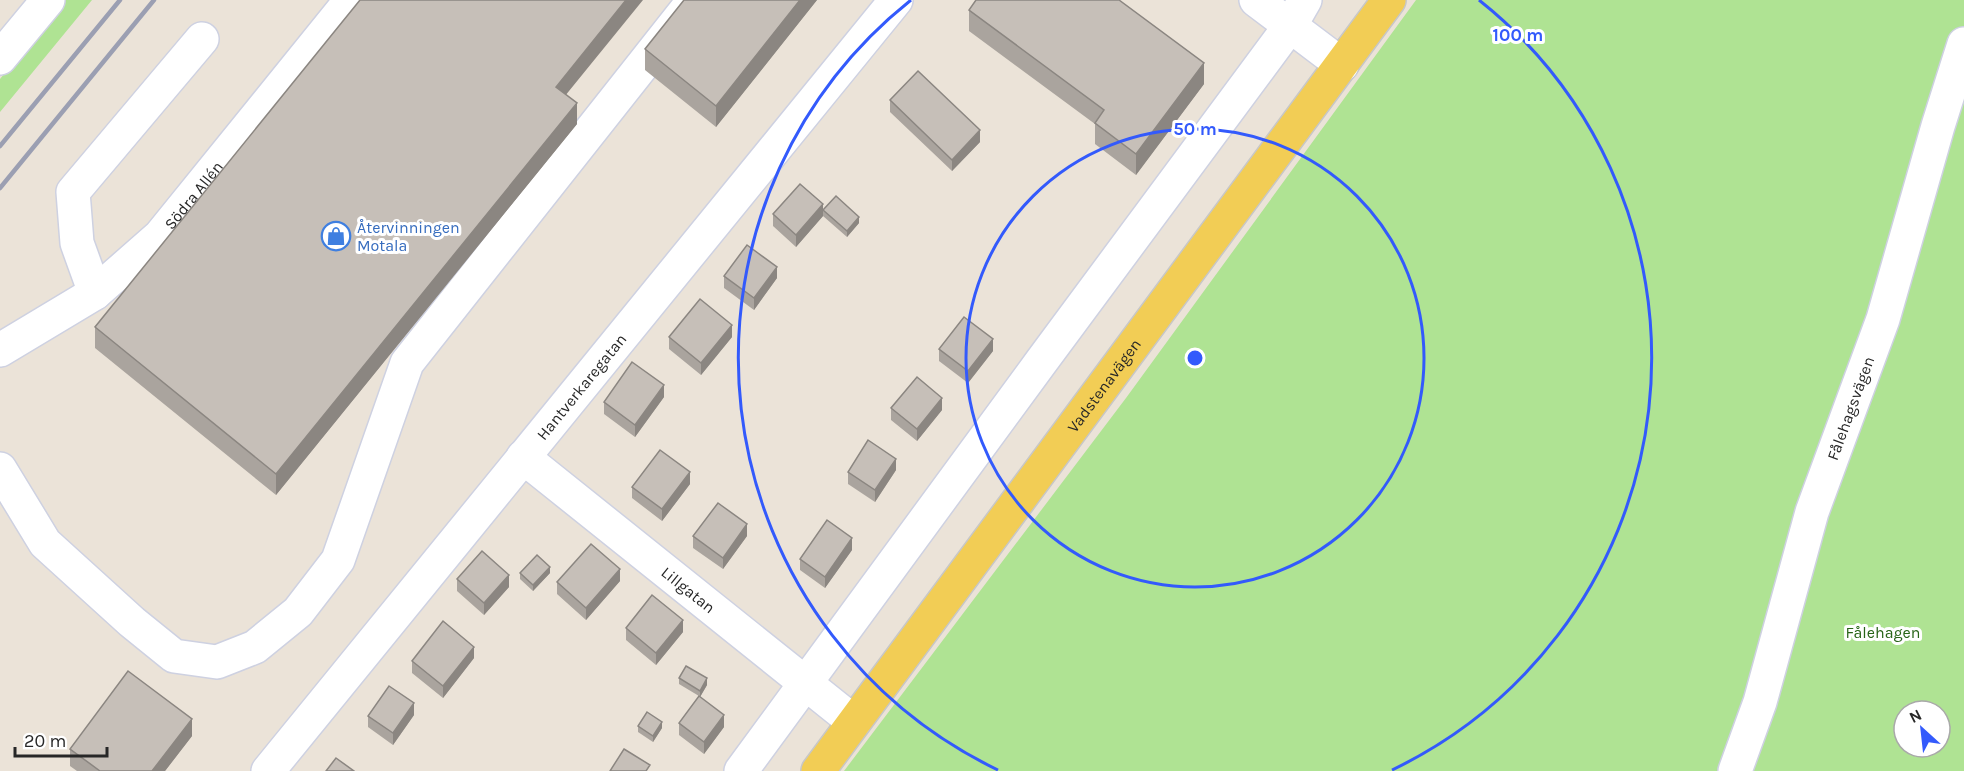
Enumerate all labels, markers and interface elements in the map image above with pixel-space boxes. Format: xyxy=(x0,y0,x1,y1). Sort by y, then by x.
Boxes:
text: 100 m xyxy=(1493,24,1543,46)
text: 50 m xyxy=(1173,118,1217,140)
street label: Södra Allén xyxy=(160,157,227,233)
place label: Återvinningen Motala xyxy=(357,218,460,255)
shop icon: Återvinningen Motala xyxy=(320,220,352,252)
street label: Hantverkaregatan xyxy=(533,330,631,444)
street label: Vadstenavägen xyxy=(1063,335,1145,436)
centre of rings xyxy=(1185,348,1205,368)
street label: Fålehagsvägen xyxy=(1823,354,1878,463)
street label: Lillgatan xyxy=(657,563,719,617)
park label: Fålehagen xyxy=(1846,623,1920,642)
north arrow xyxy=(1892,699,1952,759)
text: N xyxy=(1906,705,1925,727)
scale bar xyxy=(15,720,106,758)
text: 20 m xyxy=(24,730,66,752)

